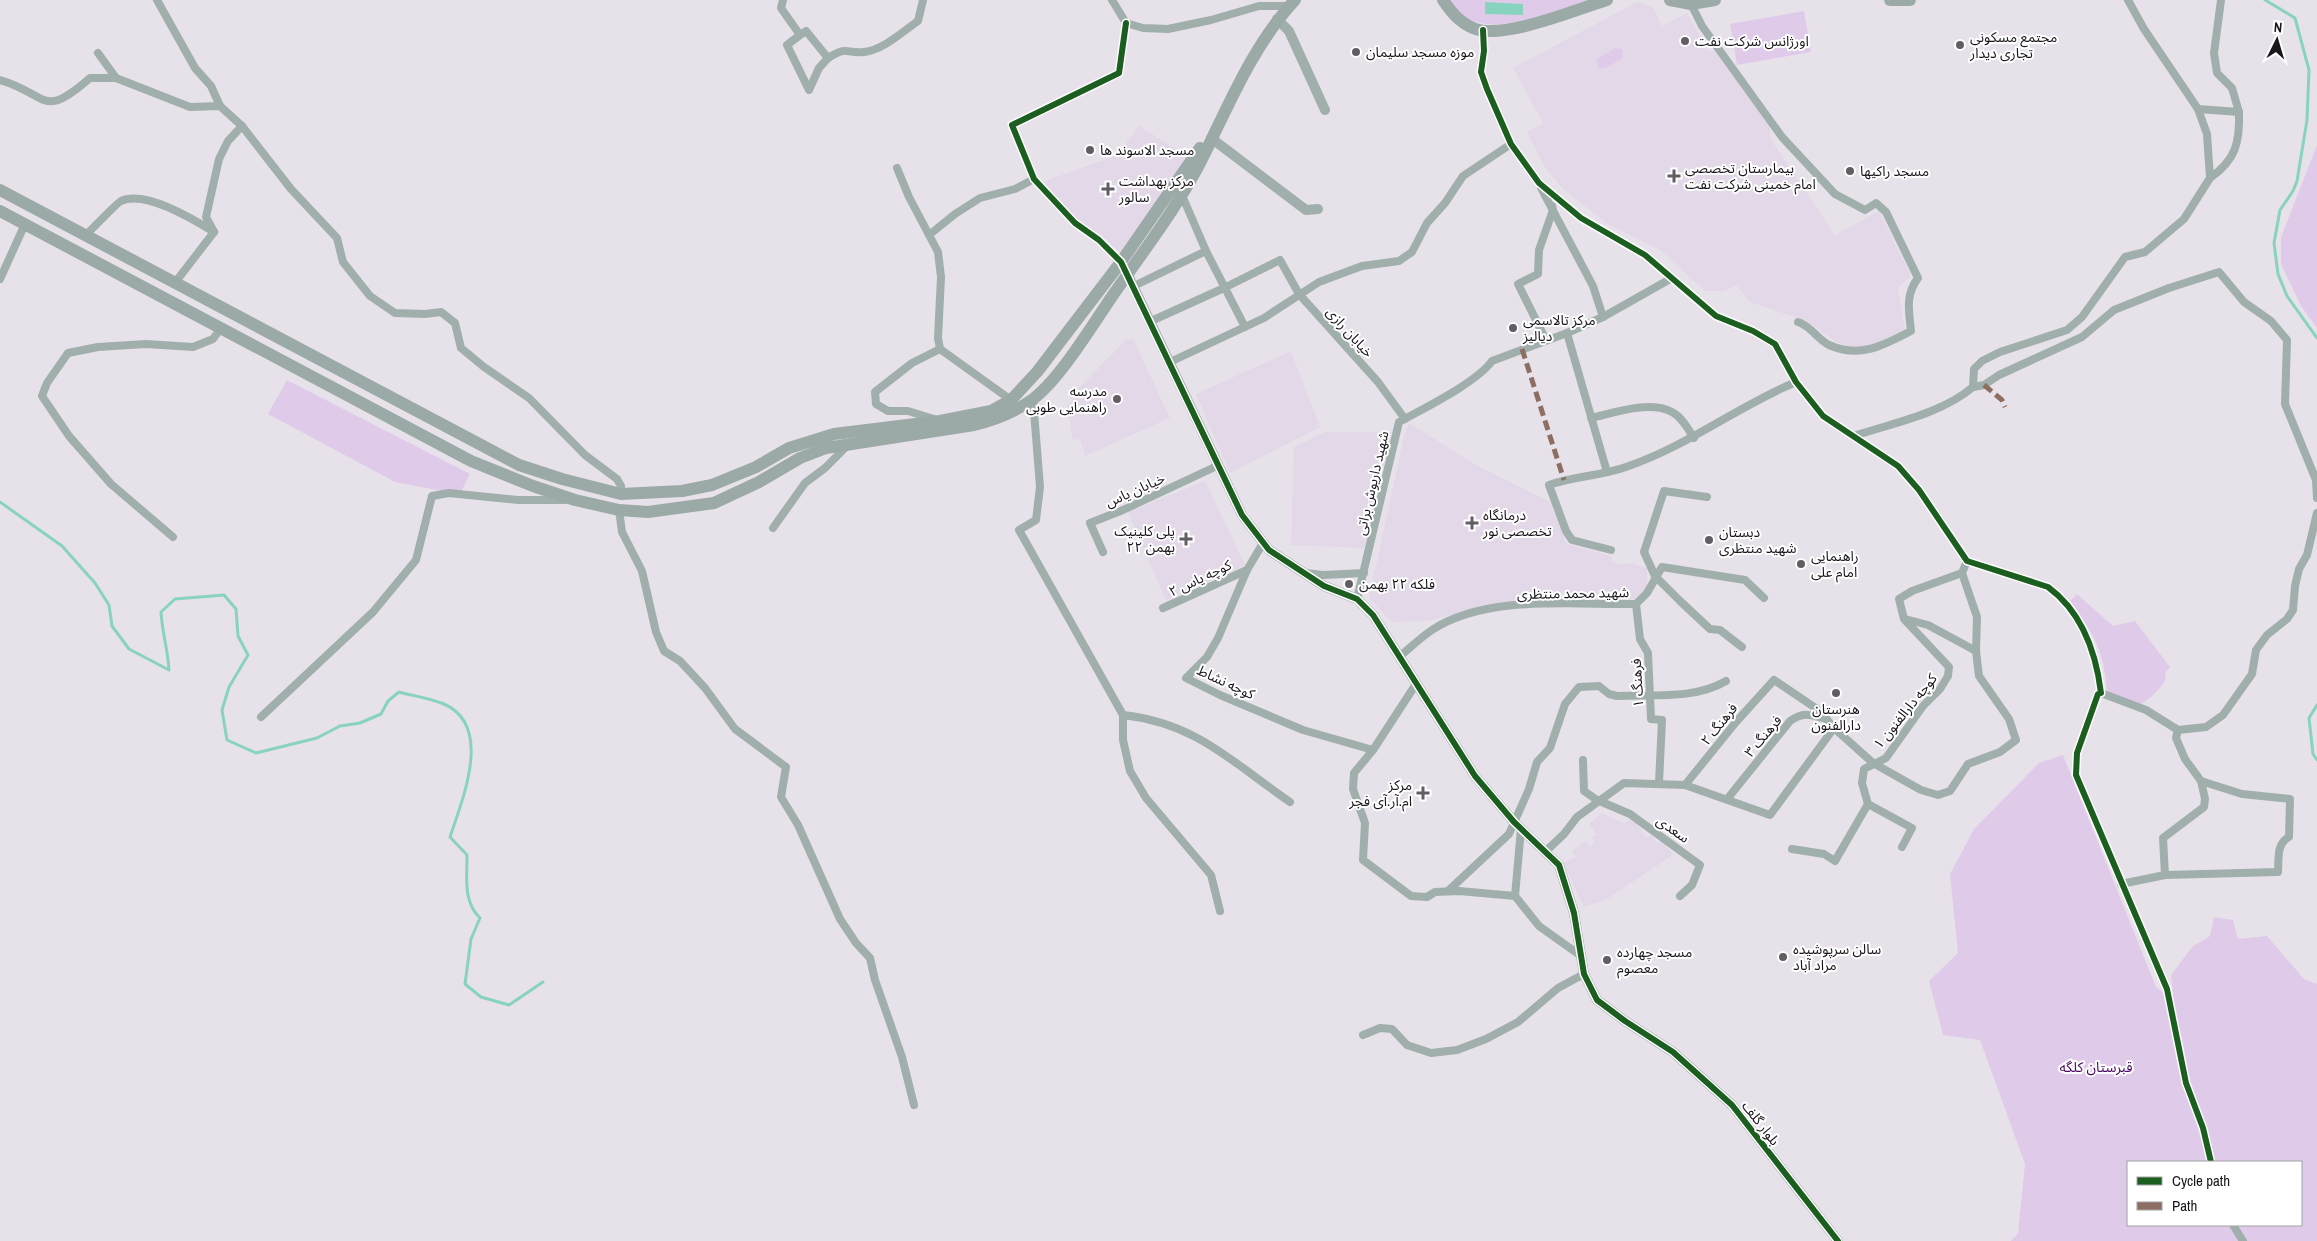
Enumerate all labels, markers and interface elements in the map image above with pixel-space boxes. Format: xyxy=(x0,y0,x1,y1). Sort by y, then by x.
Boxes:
north arrow xyxy=(2252,15,2302,65)
text: N xyxy=(2273,18,2283,36)
place label: مجتمع مسکونی تجاری دیدار xyxy=(1969,28,2057,62)
place label: اورژانس شرکت نفت xyxy=(1695,32,1809,50)
marker: اورژانس شرکت نفت xyxy=(1679,35,1691,47)
marker: مجتمع مسکونی تجاری دیدار xyxy=(1954,39,1966,51)
place label: موزه مسجد سلیمان xyxy=(1366,43,1474,61)
marker: موزه مسجد سلیمان xyxy=(1350,46,1362,58)
place label: مسجد الاسوند ها xyxy=(1100,141,1194,159)
marker: مسجد الاسوند ها xyxy=(1084,144,1096,156)
place label: بیمارستان تخصصی امام خمینی شرکت نفت xyxy=(1685,159,1816,195)
place label: مسجد راکیها xyxy=(1860,162,1929,180)
marker: مسجد راکیها xyxy=(1844,165,1856,177)
marker: بیمارستان تخصصی امام خمینی شرکت نفت xyxy=(1667,169,1681,183)
place label: مرکز بهداشت سالور xyxy=(1118,172,1194,206)
marker: مرکز بهداشت سالور xyxy=(1101,182,1115,196)
street label: خیابان رازی xyxy=(1323,303,1377,361)
place label: مرکز تالاسمی دیالیز xyxy=(1522,311,1596,345)
marker: مرکز تالاسمی دیالیز xyxy=(1507,322,1519,334)
place label: مدرسه راهنمایی طوبی xyxy=(1026,382,1107,416)
marker: مدرسه راهنمایی طوبی xyxy=(1111,393,1123,405)
street label: شهید داریوش براتی xyxy=(1351,429,1393,537)
street label: خیابان یاس xyxy=(1102,469,1168,511)
place label: درمانگاه تخصصی نور xyxy=(1482,506,1552,540)
marker: درمانگاه تخصصی نور xyxy=(1465,516,1479,530)
place label: پلی کلینیک ۲۲ بهمن xyxy=(1114,522,1175,556)
place label: دبستان شهید منتظری xyxy=(1719,523,1796,557)
marker: پلی کلینیک ۲۲ بهمن xyxy=(1179,532,1193,546)
marker: دبستان شهید منتظری xyxy=(1703,534,1715,546)
place label: راهنمایی امام علی xyxy=(1811,547,1859,583)
street label: کوچه یاس ۲ xyxy=(1166,556,1235,601)
marker: راهنمایی امام علی xyxy=(1795,558,1807,570)
place label: فلکه ۲۲ بهمن xyxy=(1359,575,1435,593)
marker: فلکه ۲۲ بهمن xyxy=(1343,578,1355,590)
street label: شهید محمد منتظری xyxy=(1517,583,1629,603)
street label: فرهنگ ۱ xyxy=(1627,658,1647,708)
street label: کوچه نشاط xyxy=(1194,661,1258,704)
street label: کوچه دارالفنون ۱ xyxy=(1869,670,1942,753)
marker: هنرستان دارالفنون xyxy=(1830,687,1842,699)
street label: فرهنگ ۲ xyxy=(1697,699,1741,749)
place label: هنرستان دارالفنون xyxy=(1811,700,1861,734)
street label: فرهنگ ۳ xyxy=(1740,711,1786,761)
place label: مرکز ام.آر.آی فجر xyxy=(1348,776,1412,812)
marker: مرکز ام.آر.آی فجر xyxy=(1416,786,1430,800)
street label: سعدی xyxy=(1653,811,1693,847)
place label: سالن سرپوشیده مراد آباد xyxy=(1793,940,1881,974)
place label: مسجد چهارده معصوم xyxy=(1617,943,1692,979)
marker: سالن سرپوشیده مراد آباد xyxy=(1777,951,1789,963)
marker: مسجد چهارده معصوم xyxy=(1601,954,1613,966)
park label: قبرستان کلگه xyxy=(2059,1058,2133,1076)
street label: بلوار گلف xyxy=(1738,1097,1784,1149)
legend xyxy=(2127,1161,2302,1226)
text: Cycle path xyxy=(2172,1170,2230,1191)
text: Path xyxy=(2172,1195,2197,1216)

